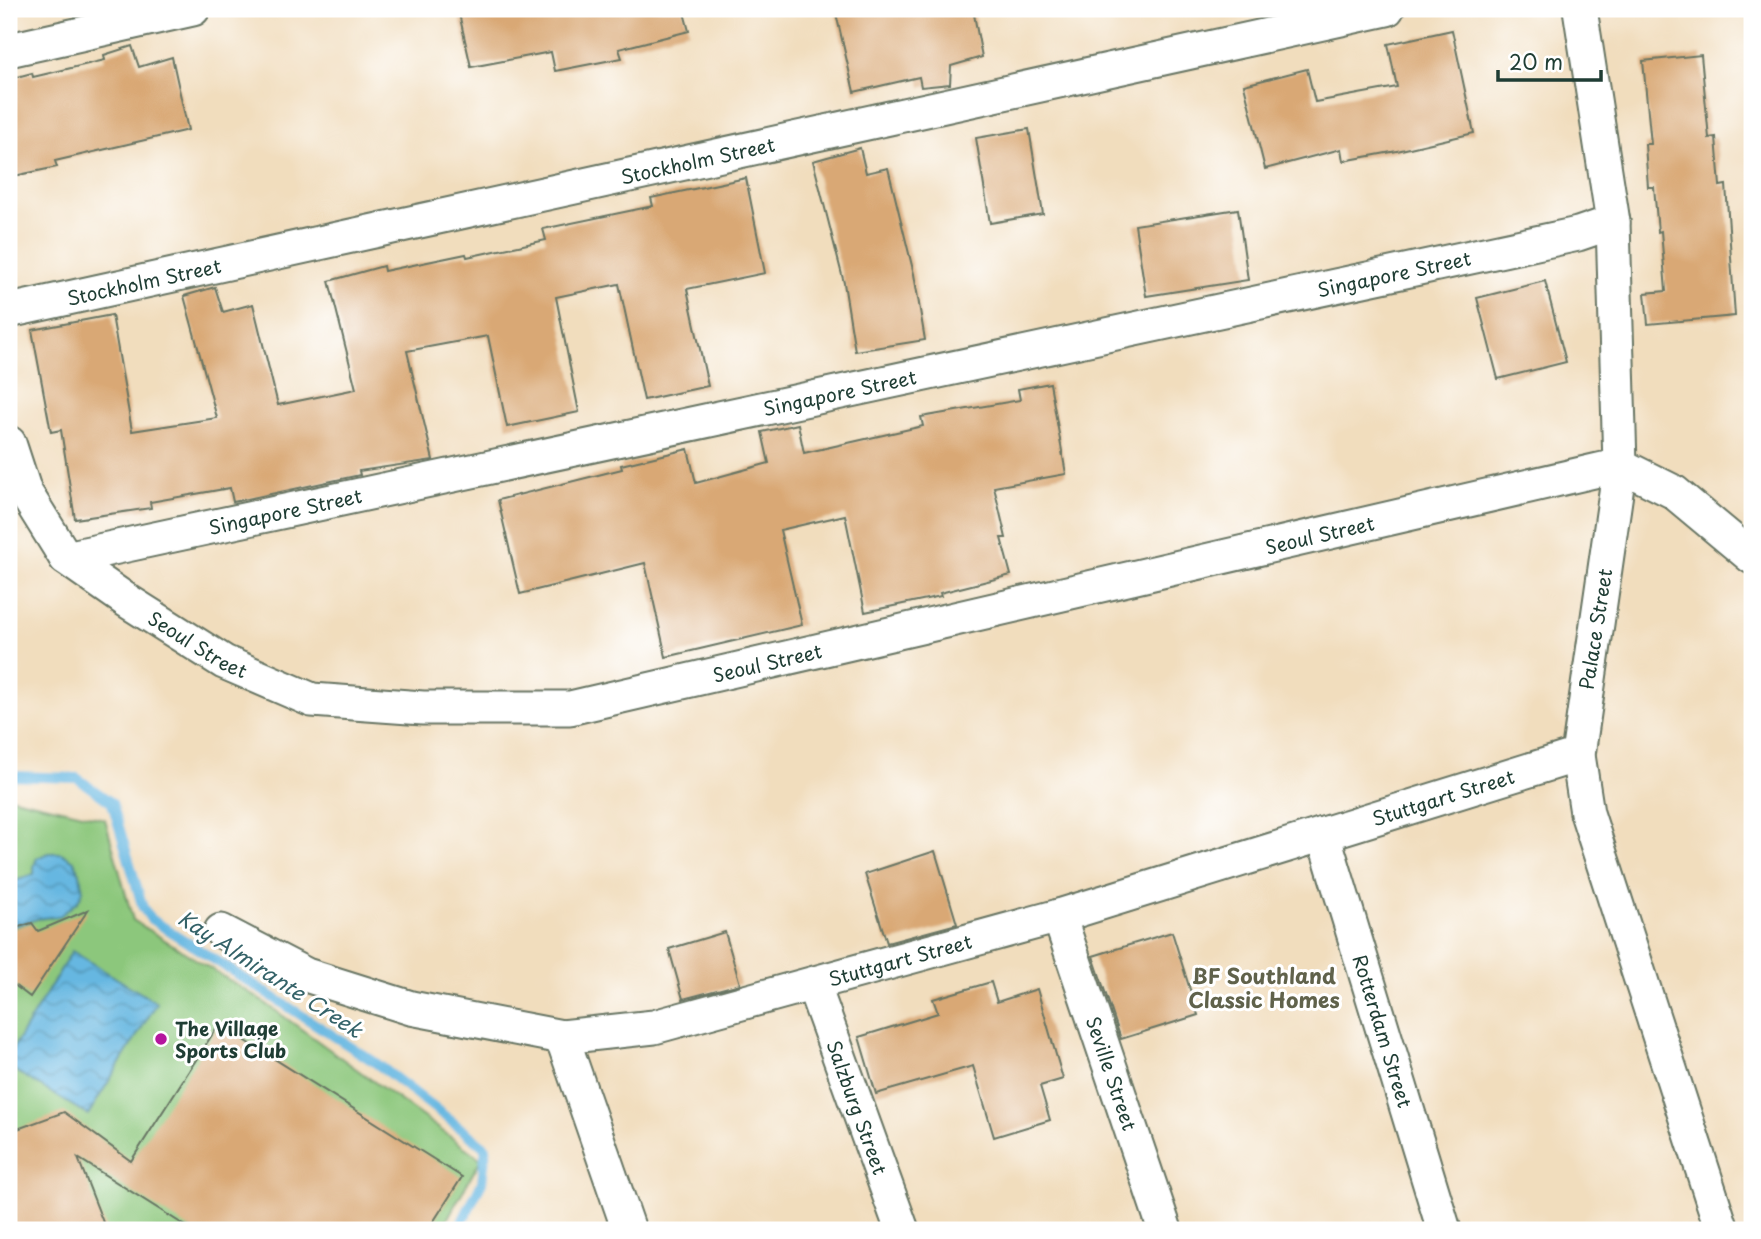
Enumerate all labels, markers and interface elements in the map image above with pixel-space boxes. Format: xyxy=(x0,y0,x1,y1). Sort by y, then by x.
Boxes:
scale bar xyxy=(1498,38,1602,82)
text: 20 m xyxy=(1509,45,1563,77)
street label: Stockholm Street xyxy=(618,130,778,191)
street label: Singapore Street xyxy=(1314,243,1473,304)
street label: Stockholm Street xyxy=(64,251,224,312)
street label: Singapore Street xyxy=(760,362,919,422)
street label: Singapore Street xyxy=(206,481,365,541)
street label: Seoul Street xyxy=(1262,508,1377,561)
street label: Palace Street xyxy=(1572,566,1618,692)
street label: Seoul Street xyxy=(143,604,252,685)
street label: Seoul Street xyxy=(710,636,825,689)
street label: Stuttgart Street xyxy=(1368,762,1518,832)
water label: Kay Almirante Creek xyxy=(173,901,370,1045)
street label: Stuttgart Street xyxy=(825,927,975,993)
street label: Rotterdam Street xyxy=(1347,951,1420,1111)
district label: BF Southland Classic Homes xyxy=(1188,959,1340,1015)
street label: Seville Street xyxy=(1080,1012,1144,1134)
place label: The Village Sports Club xyxy=(175,1014,286,1064)
marker: The Village Sports Club xyxy=(153,1031,169,1047)
street label: Salzburg Street xyxy=(820,1036,895,1178)

